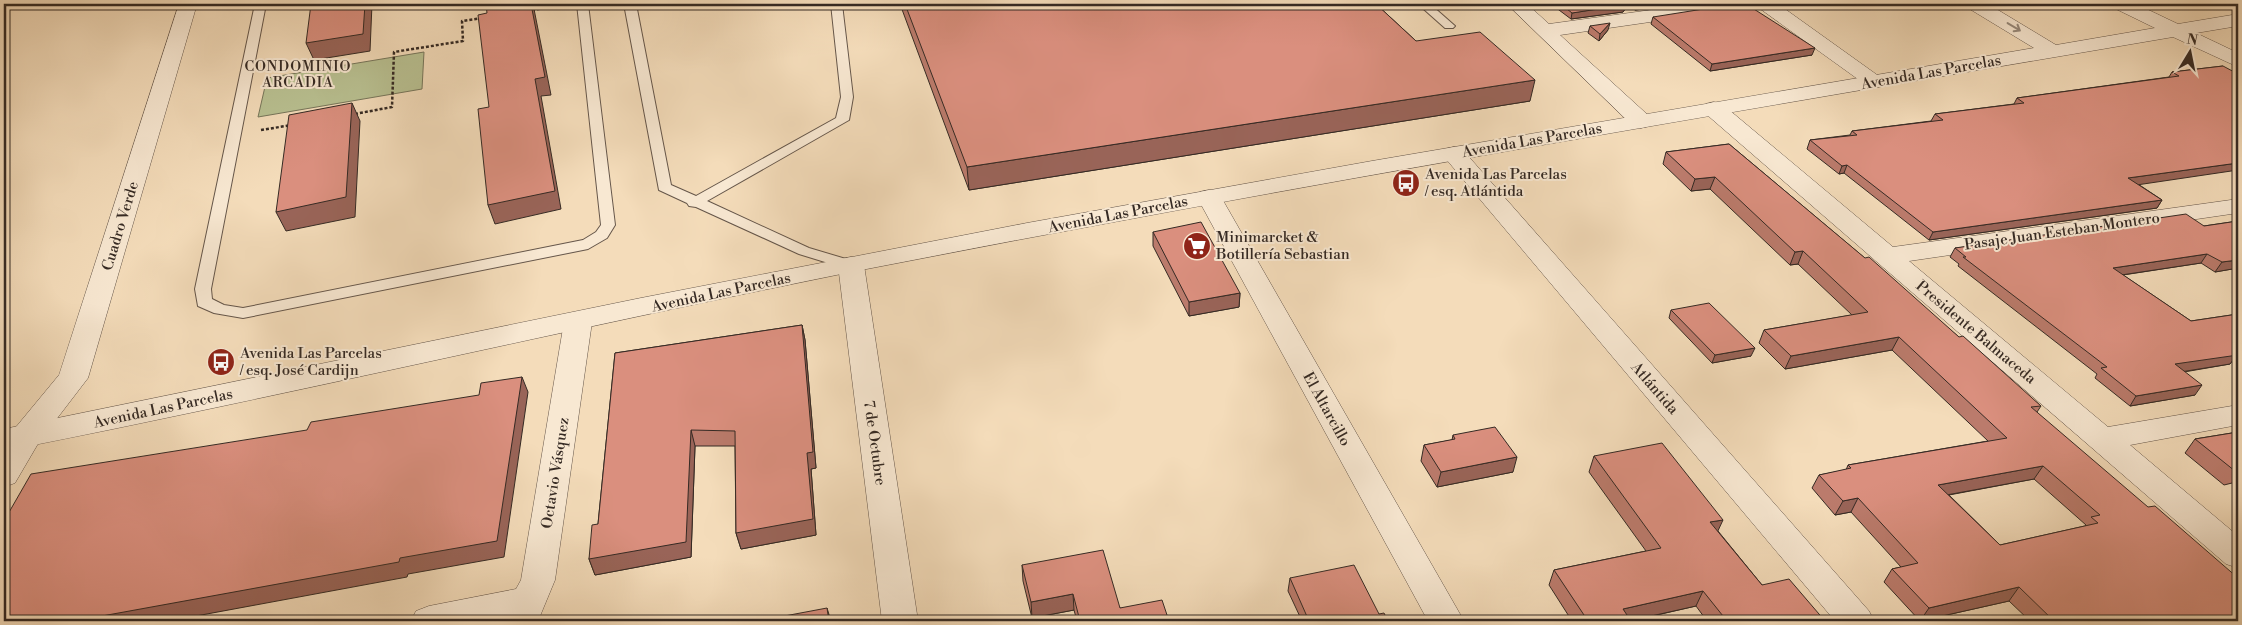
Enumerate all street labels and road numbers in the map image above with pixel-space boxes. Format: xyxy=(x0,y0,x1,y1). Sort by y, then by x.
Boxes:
street label: Avenida Las Parcelas xyxy=(1859,51,2003,94)
street label: Avenida Las Parcelas xyxy=(1460,119,1604,162)
street label: Cuadro Verde xyxy=(98,179,143,273)
street label: Avenida Las Parcelas xyxy=(1046,192,1189,238)
street label: Pasaje Juan Esteban Montero xyxy=(1963,208,2161,255)
street label: Avenida Las Parcelas xyxy=(649,268,792,317)
street label: Presidente Balmaceda xyxy=(1912,277,2040,389)
street label: Atlántida xyxy=(1626,358,1683,419)
street label: El Altarcillo xyxy=(1298,369,1355,450)
street label: Avenida Las Parcelas xyxy=(91,384,234,433)
street label: 7 de Octubre xyxy=(859,399,890,487)
street label: Octavio Vásquez xyxy=(537,416,574,530)

